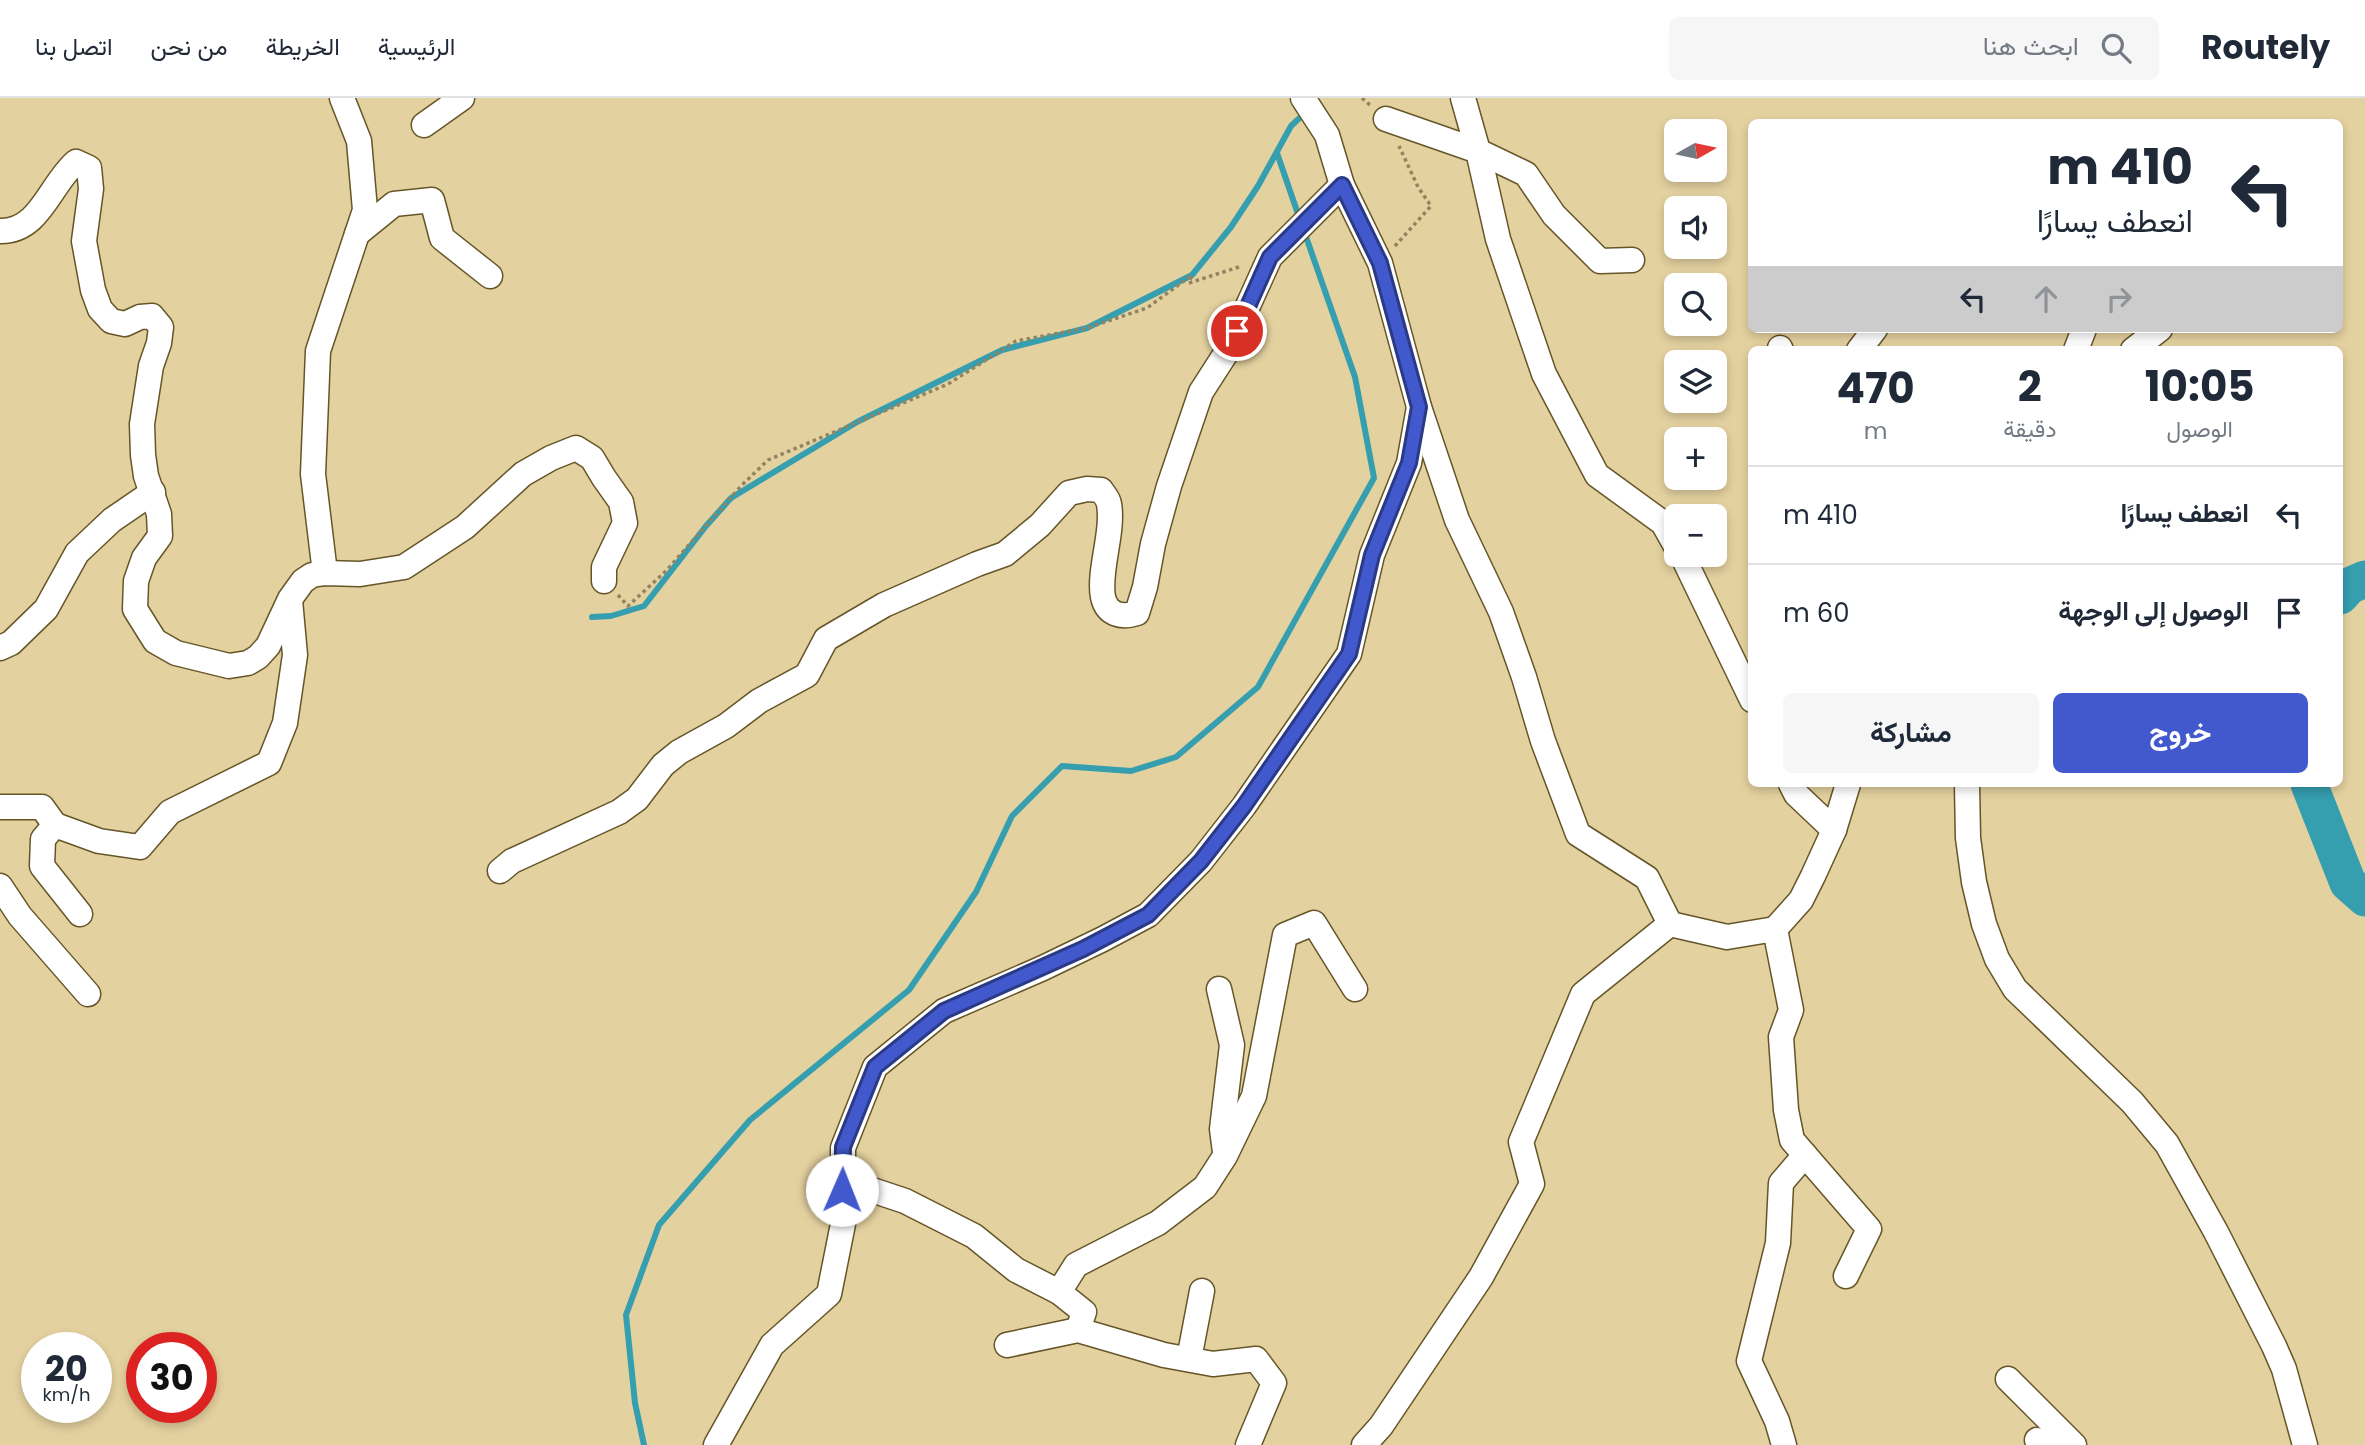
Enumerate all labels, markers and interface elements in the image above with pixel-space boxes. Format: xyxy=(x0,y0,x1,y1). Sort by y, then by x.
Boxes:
search box xyxy=(1669,17,2159,80)
text: Routely xyxy=(2201,24,2330,71)
text: ابحث هنا xyxy=(1983,28,2079,64)
icon: search xyxy=(2097,29,2135,67)
text: اتصل بنا xyxy=(35,30,113,63)
text: من نحن xyxy=(151,30,228,63)
text: الخريطة xyxy=(266,30,340,63)
text: الرئيسية xyxy=(378,30,455,63)
north arrow xyxy=(1664,119,1727,182)
map controls xyxy=(1664,119,1727,567)
text: 410 m xyxy=(2047,133,2193,201)
icon: left xyxy=(2217,147,2308,238)
button: sound xyxy=(1664,196,1727,259)
text: انعطف يسارًا xyxy=(2037,198,2193,243)
button: search xyxy=(1664,273,1727,336)
icon: left xyxy=(1954,280,1992,318)
icon: ahead xyxy=(2027,280,2065,318)
icon: right xyxy=(2100,280,2138,318)
pin xyxy=(1207,301,1267,361)
icon: arrive xyxy=(1218,312,1256,350)
button: layers xyxy=(1664,350,1727,413)
text: 2 xyxy=(2018,357,2042,416)
text: 10:05 xyxy=(2145,357,2255,416)
text: 470 xyxy=(1836,359,1915,418)
text: دقيقة xyxy=(2003,413,2056,445)
text: الوصول xyxy=(2167,413,2233,445)
text: m xyxy=(1864,415,1887,447)
button: + xyxy=(1664,427,1727,490)
text: انعطف يسارًا xyxy=(2120,495,2249,531)
icon: left xyxy=(2270,496,2308,534)
text: 410 m xyxy=(1783,497,1858,533)
button: − xyxy=(1664,504,1727,567)
text: الوصول إلى الوجهة xyxy=(2058,593,2249,629)
icon: arrive xyxy=(2270,594,2308,632)
text: 60 m xyxy=(1783,595,1850,631)
button: مشاركة xyxy=(1783,693,2039,773)
button: خروج xyxy=(2053,693,2308,773)
position arrow xyxy=(805,1153,879,1227)
speed limit sign: 30 xyxy=(126,1332,217,1423)
text: 20 xyxy=(45,1344,88,1393)
text: km/h xyxy=(43,1382,90,1407)

